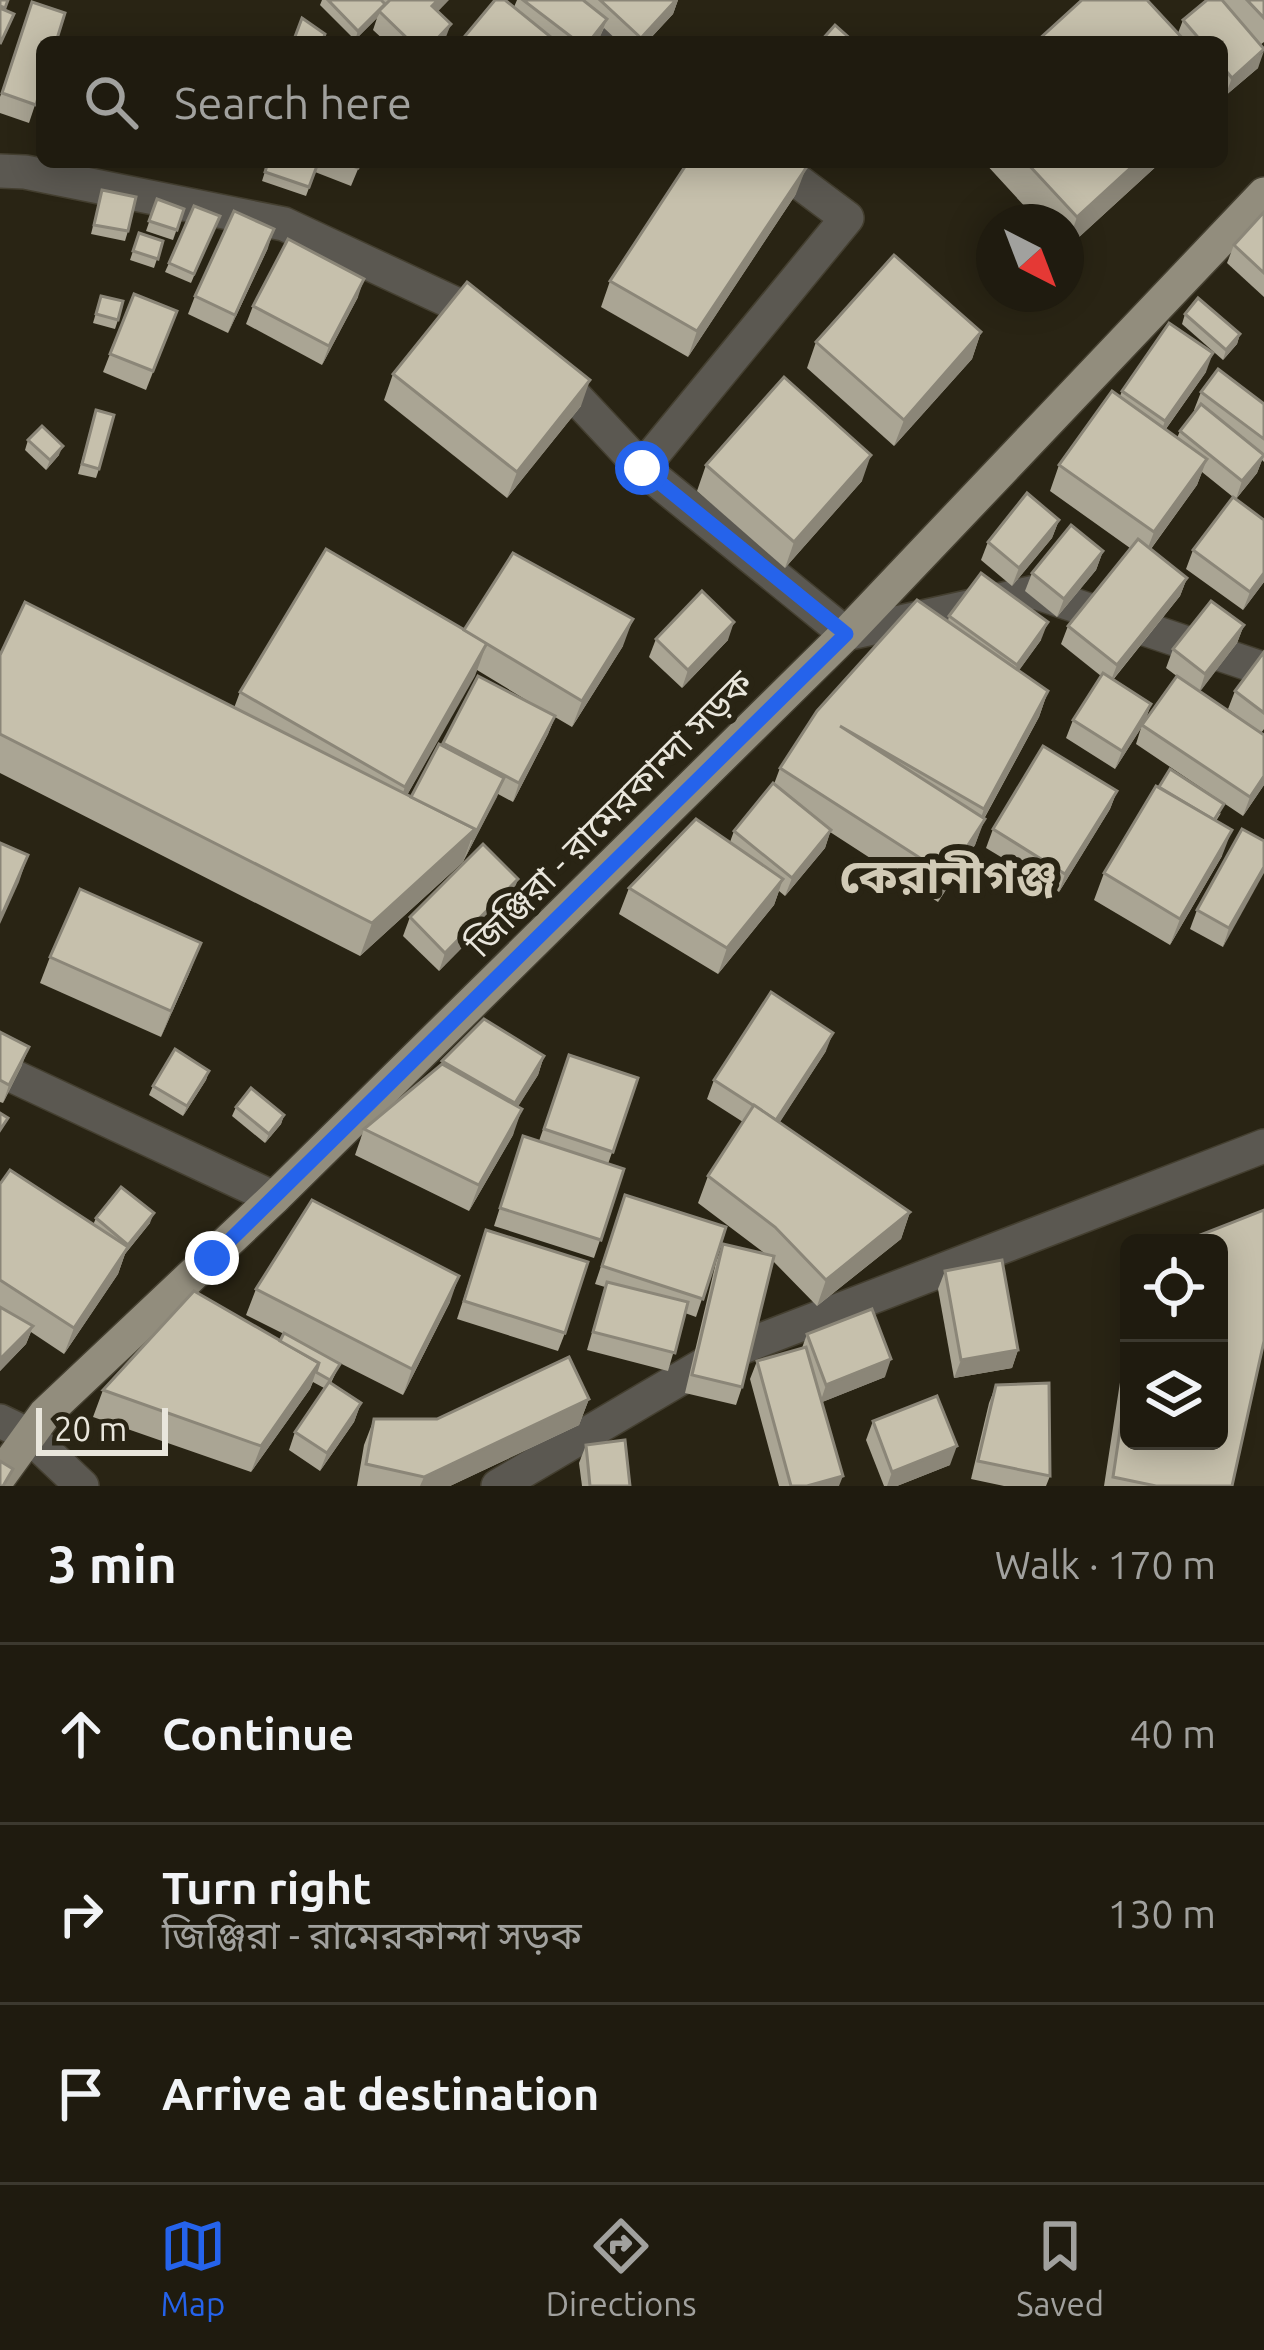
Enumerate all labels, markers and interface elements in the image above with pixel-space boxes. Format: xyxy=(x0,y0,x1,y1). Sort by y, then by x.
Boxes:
search box xyxy=(36,36,1228,168)
icon: search xyxy=(78,69,144,135)
text: Search here xyxy=(174,77,412,128)
north arrow xyxy=(976,204,1084,312)
route start xyxy=(615,441,669,495)
street label: জিঞ্জিরা - রামেরকান্দা সড়ক xyxy=(457,661,761,965)
district label: কেরানীগঞ্জ xyxy=(839,848,1057,902)
route end xyxy=(185,1231,239,1285)
map controls xyxy=(1120,1234,1228,1450)
button: locate xyxy=(1120,1234,1228,1342)
button: layers xyxy=(1120,1342,1228,1450)
scale bar xyxy=(36,1402,168,1455)
text: 20 m xyxy=(54,1410,127,1447)
text: 3 min xyxy=(48,1535,177,1593)
text: Walk · 170 m xyxy=(995,1543,1216,1586)
icon: ahead xyxy=(48,1701,114,1767)
text: Continue xyxy=(162,1708,354,1759)
text: 40 m xyxy=(1129,1712,1216,1755)
text: Turn right xyxy=(162,1862,371,1913)
icon: right xyxy=(48,1881,114,1947)
text: 130 m xyxy=(1107,1892,1216,1935)
text: জিঞ্জিরা - রামেরকান্দা সড়ক xyxy=(162,1913,582,1956)
icon: arrive xyxy=(48,2061,114,2127)
text: Arrive at destination xyxy=(162,2068,599,2119)
tab: Map xyxy=(160,2213,226,2322)
tab: Directions xyxy=(546,2213,696,2322)
tab: Saved xyxy=(1016,2213,1104,2322)

